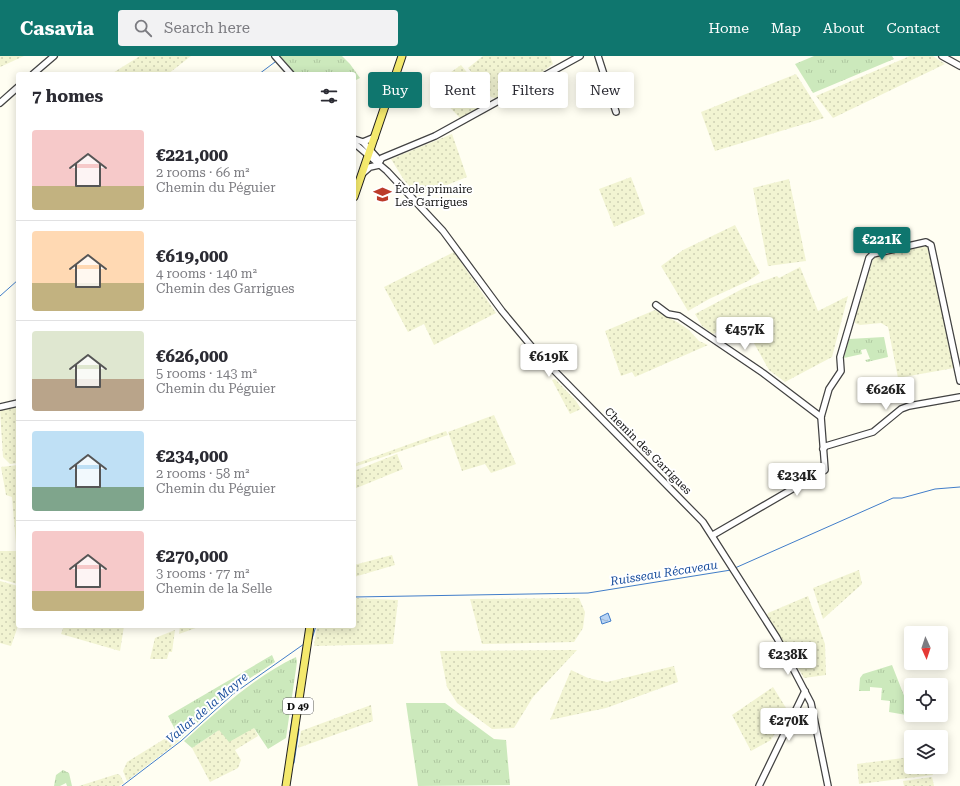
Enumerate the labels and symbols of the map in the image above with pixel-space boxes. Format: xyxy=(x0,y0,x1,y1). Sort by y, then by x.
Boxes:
place label: École primaire Les Garrigues xyxy=(395,182,472,209)
school or university icon: École primaire Les Garrigues xyxy=(372,185,392,205)
pin: €221K xyxy=(854,227,910,261)
pin: €457K xyxy=(717,317,773,351)
pin: €619K xyxy=(521,344,577,378)
pin: €626K xyxy=(858,377,914,411)
street label: Chemin des Garrigues xyxy=(602,405,694,497)
pin: €234K xyxy=(769,463,825,497)
water label: Ruisseau Récaveau xyxy=(608,558,719,589)
north arrow xyxy=(904,626,948,670)
pin: €238K xyxy=(760,642,816,676)
water label: Vallat de la Mayre xyxy=(163,670,251,746)
road number: D 49 xyxy=(283,698,313,714)
pin: €270K xyxy=(761,708,817,742)

